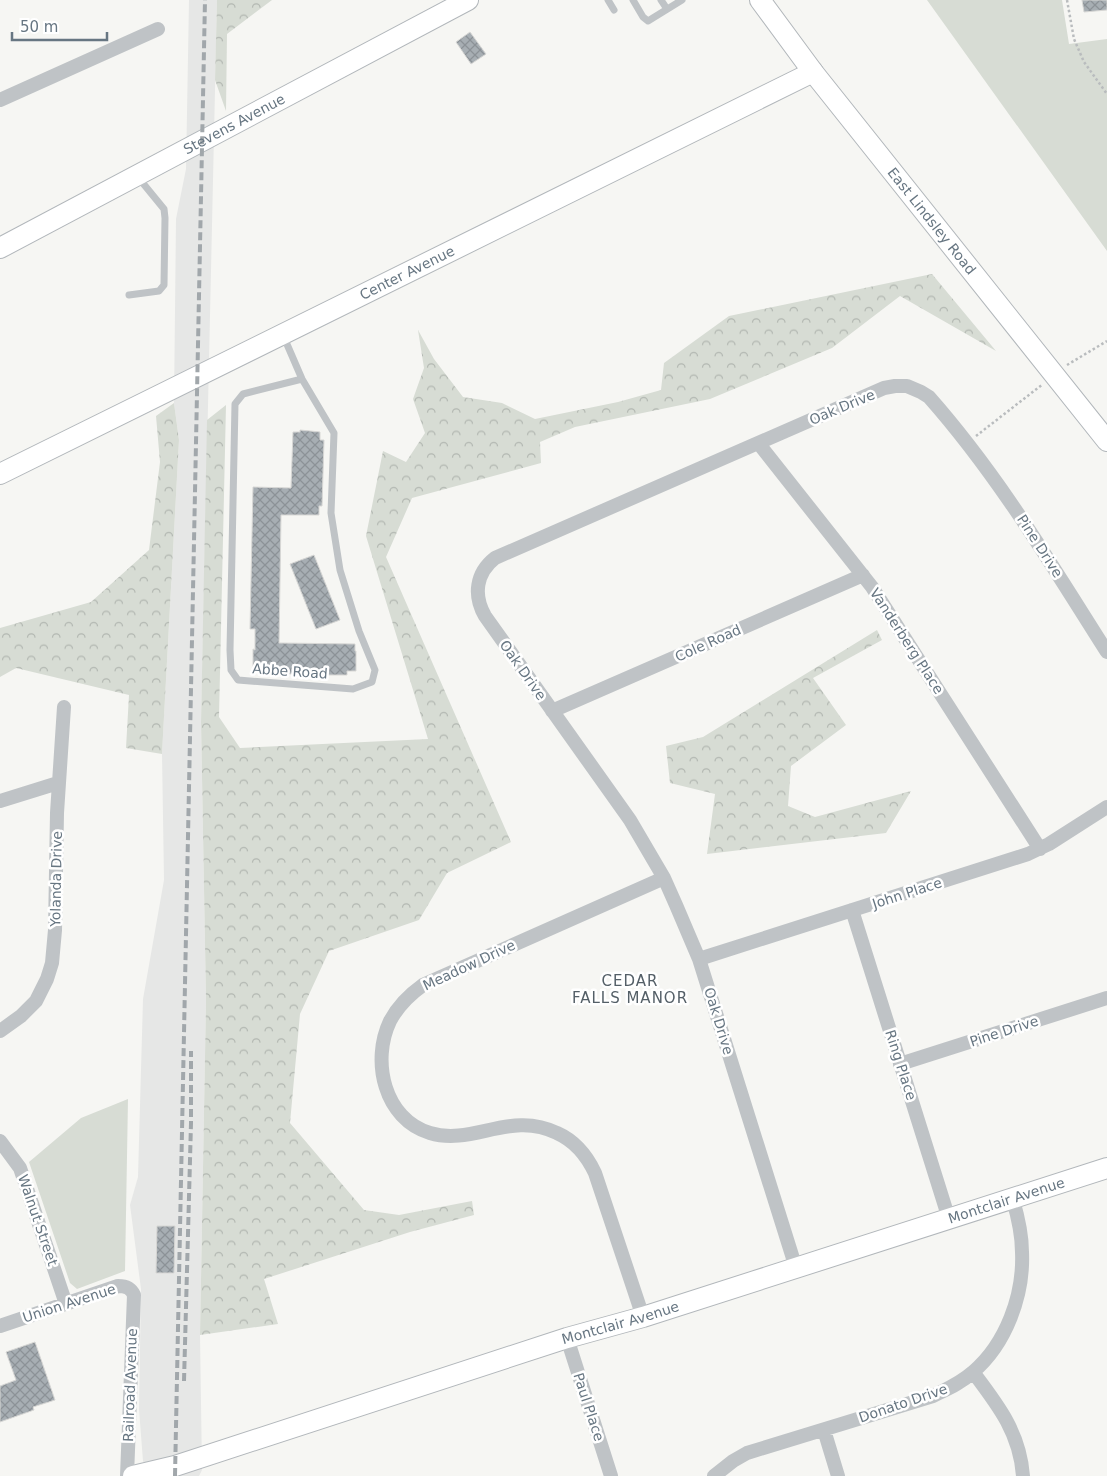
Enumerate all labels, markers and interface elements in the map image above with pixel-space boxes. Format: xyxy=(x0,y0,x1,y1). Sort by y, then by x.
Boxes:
scale bar xyxy=(12,10,108,42)
text: 50 m xyxy=(20,18,58,36)
street label: Stevens Avenue xyxy=(181,90,288,157)
street label: East Lindsley Road xyxy=(884,164,979,278)
street label: Center Avenue xyxy=(357,243,457,303)
street label: Oak Drive xyxy=(807,386,877,428)
street label: Pine Drive xyxy=(1014,512,1066,580)
street label: Vanderberg Place xyxy=(867,585,947,697)
street label: Cole Road xyxy=(673,621,743,665)
street label: Oak Drive xyxy=(497,637,549,703)
street label: Abbe Road xyxy=(252,660,328,682)
street label: Yolanda Drive xyxy=(47,831,65,928)
street label: John Place xyxy=(869,874,944,912)
street label: Meadow Drive xyxy=(420,937,518,993)
district label: CEDAR FALLS MANOR xyxy=(572,972,688,1007)
street label: Oak Drive xyxy=(701,985,737,1057)
street label: Pine Drive xyxy=(968,1012,1040,1050)
street label: Ring Place xyxy=(882,1028,920,1102)
street label: Walnut Street xyxy=(15,1172,61,1268)
street label: Montclair Avenue xyxy=(946,1174,1067,1227)
street label: Union Avenue xyxy=(20,1280,118,1326)
street label: Montclair Avenue xyxy=(560,1298,681,1347)
street label: Railroad Avenue xyxy=(120,1328,140,1442)
street label: Paul Place xyxy=(570,1371,608,1443)
street label: Donato Drive xyxy=(857,1380,949,1426)

